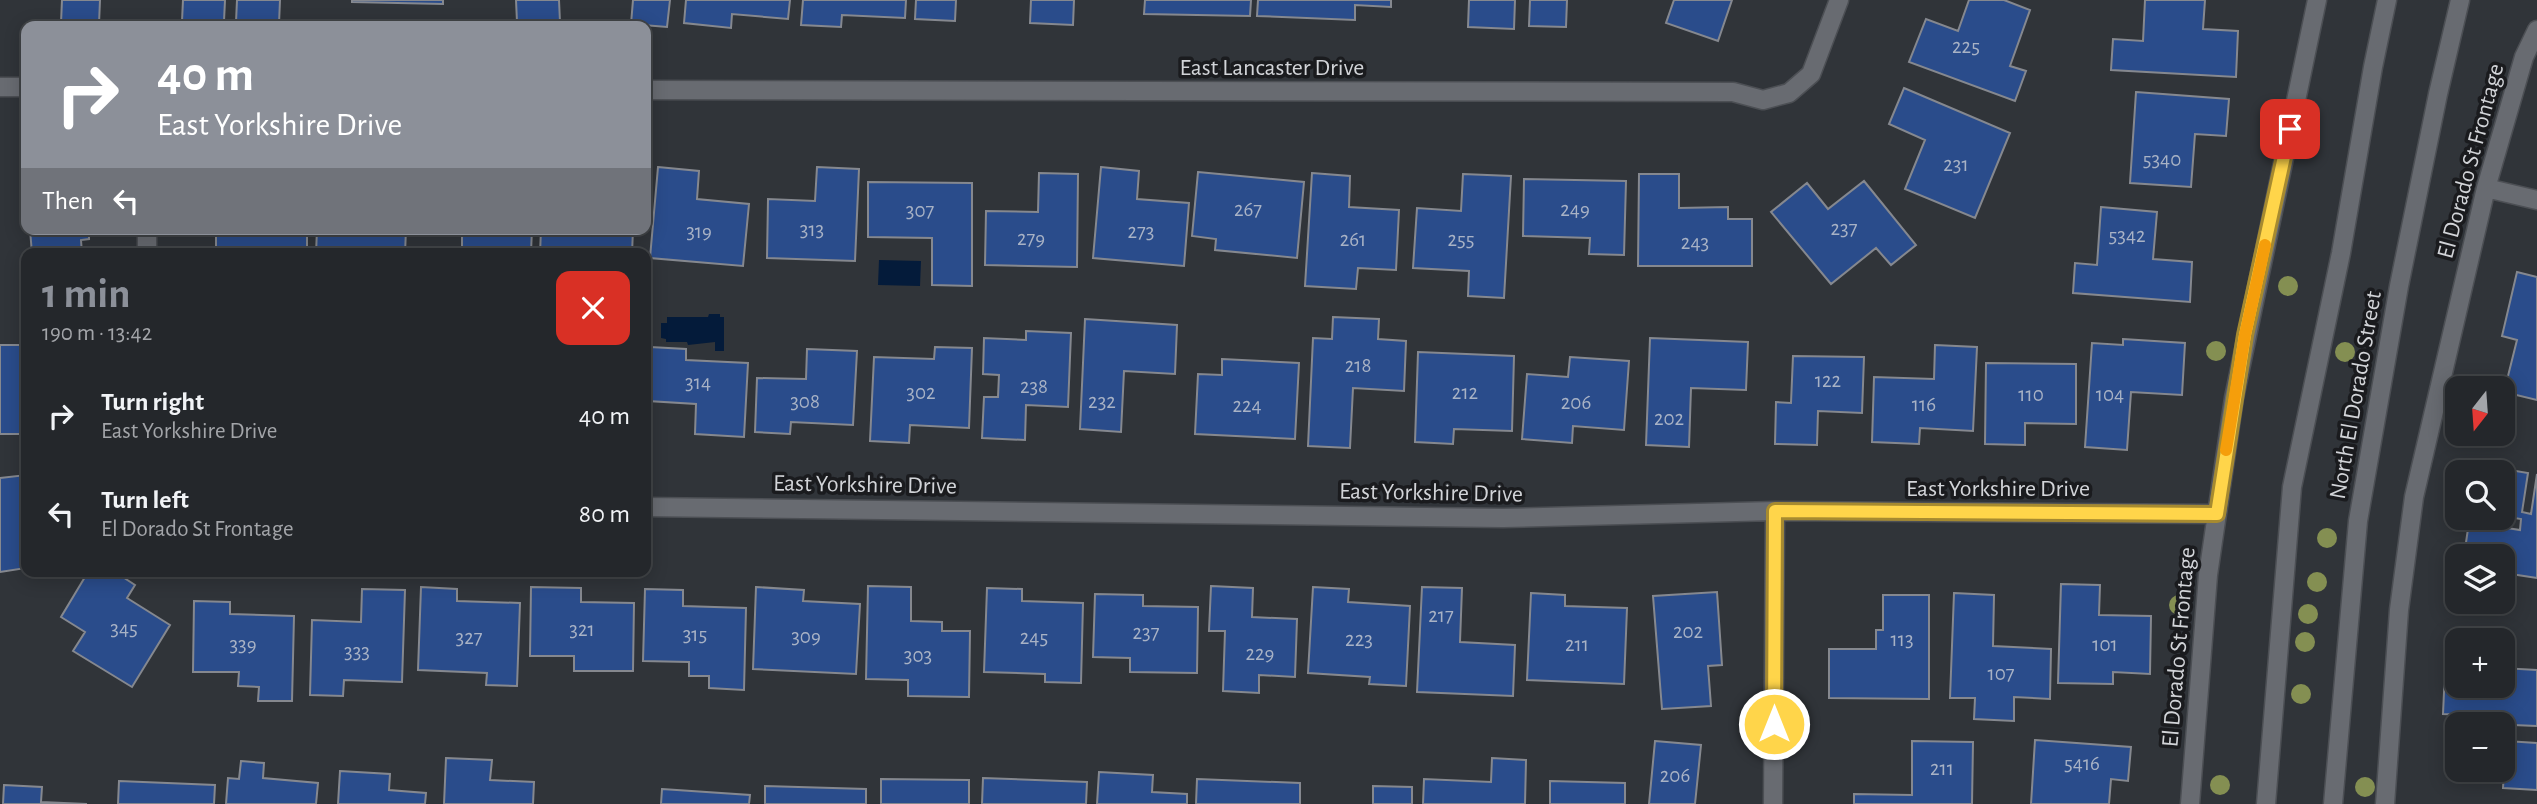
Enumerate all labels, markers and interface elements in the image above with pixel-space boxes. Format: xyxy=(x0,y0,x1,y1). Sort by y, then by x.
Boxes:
house number: 225 xyxy=(1952,36,1980,57)
icon: right xyxy=(42,49,133,140)
text: 40 m xyxy=(157,51,254,100)
street label: East Lancaster Drive xyxy=(1180,56,1364,80)
street label: El Dorado St Frontage xyxy=(2433,61,2509,261)
pin xyxy=(2260,99,2320,159)
text: East Yorkshire Drive xyxy=(157,109,402,141)
icon: arrive xyxy=(2271,110,2309,148)
house number: 5340 xyxy=(2143,149,2181,170)
house number: 231 xyxy=(1943,154,1969,175)
icon: left xyxy=(107,182,145,220)
text: Then xyxy=(42,188,93,214)
house number: 267 xyxy=(1234,199,1262,220)
house number: 249 xyxy=(1560,199,1590,220)
house number: 307 xyxy=(906,200,934,221)
house number: 237 xyxy=(1831,218,1858,239)
house number: 313 xyxy=(800,219,824,240)
house number: 319 xyxy=(686,221,712,242)
house number: 273 xyxy=(1128,221,1154,242)
house number: 5342 xyxy=(2108,225,2146,246)
house number: 279 xyxy=(1017,228,1045,249)
house number: 261 xyxy=(1340,229,1366,250)
house number: 255 xyxy=(1447,229,1475,250)
house number: 243 xyxy=(1681,232,1709,253)
button: close xyxy=(556,271,630,345)
text: 1 min xyxy=(42,273,131,315)
street label: North El Dorado Street xyxy=(2326,289,2386,501)
text: 190 m · 13:42 xyxy=(42,322,152,345)
house number: 218 xyxy=(1345,355,1371,376)
house number: 122 xyxy=(1815,370,1841,391)
house number: 314 xyxy=(685,372,711,393)
house number: 238 xyxy=(1020,376,1048,397)
north arrow xyxy=(2445,376,2515,446)
map controls xyxy=(2445,376,2515,782)
house number: 302 xyxy=(906,382,936,403)
house number: 212 xyxy=(1452,382,1478,403)
house number: 110 xyxy=(2018,384,2044,405)
house number: 104 xyxy=(2096,384,2124,405)
text: Turn right xyxy=(101,389,204,415)
house number: 308 xyxy=(790,391,820,412)
house number: 232 xyxy=(1088,391,1116,412)
house number: 206 xyxy=(1561,392,1591,413)
house number: 116 xyxy=(1912,394,1936,415)
house number: 224 xyxy=(1232,395,1262,416)
icon: right xyxy=(42,397,80,435)
text: 40 m xyxy=(579,403,630,429)
house number: 202 xyxy=(1654,408,1684,429)
text: East Yorkshire Drive xyxy=(101,420,277,443)
button: search xyxy=(2445,460,2515,530)
street label: East Yorkshire Drive xyxy=(773,471,957,499)
street label: East Yorkshire Drive xyxy=(1906,477,2090,501)
street label: East Yorkshire Drive xyxy=(1339,479,1523,507)
text: Turn left xyxy=(101,487,189,513)
icon: left xyxy=(42,495,80,533)
text: 80 m xyxy=(579,501,630,527)
text: El Dorado St Frontage xyxy=(101,518,294,541)
button: layers xyxy=(2445,544,2515,614)
street label: El Dorado St Frontage xyxy=(2158,546,2200,748)
house number: 217 xyxy=(1428,605,1454,626)
house number: 345 xyxy=(110,618,138,639)
house number: 321 xyxy=(569,619,595,640)
house number: 202 xyxy=(1673,621,1703,642)
house number: 237 xyxy=(1133,622,1160,643)
house number: 315 xyxy=(683,624,707,645)
house number: 309 xyxy=(791,626,821,647)
house number: 327 xyxy=(456,627,483,648)
house number: 245 xyxy=(1020,627,1048,648)
button: + xyxy=(2445,628,2515,698)
house number: 223 xyxy=(1345,629,1373,650)
house number: 113 xyxy=(1890,629,1914,650)
house number: 339 xyxy=(229,634,257,655)
house number: 211 xyxy=(1565,634,1589,655)
house number: 101 xyxy=(2092,634,2118,655)
house number: 333 xyxy=(344,641,370,662)
house number: 229 xyxy=(1246,643,1274,664)
house number: 303 xyxy=(904,645,932,666)
house number: 107 xyxy=(1987,663,2015,684)
position arrow xyxy=(1737,687,1811,761)
button: − xyxy=(2445,712,2515,782)
house number: 5416 xyxy=(2064,753,2100,774)
house number: 211 xyxy=(1930,758,1954,779)
house number: 206 xyxy=(1660,765,1690,786)

